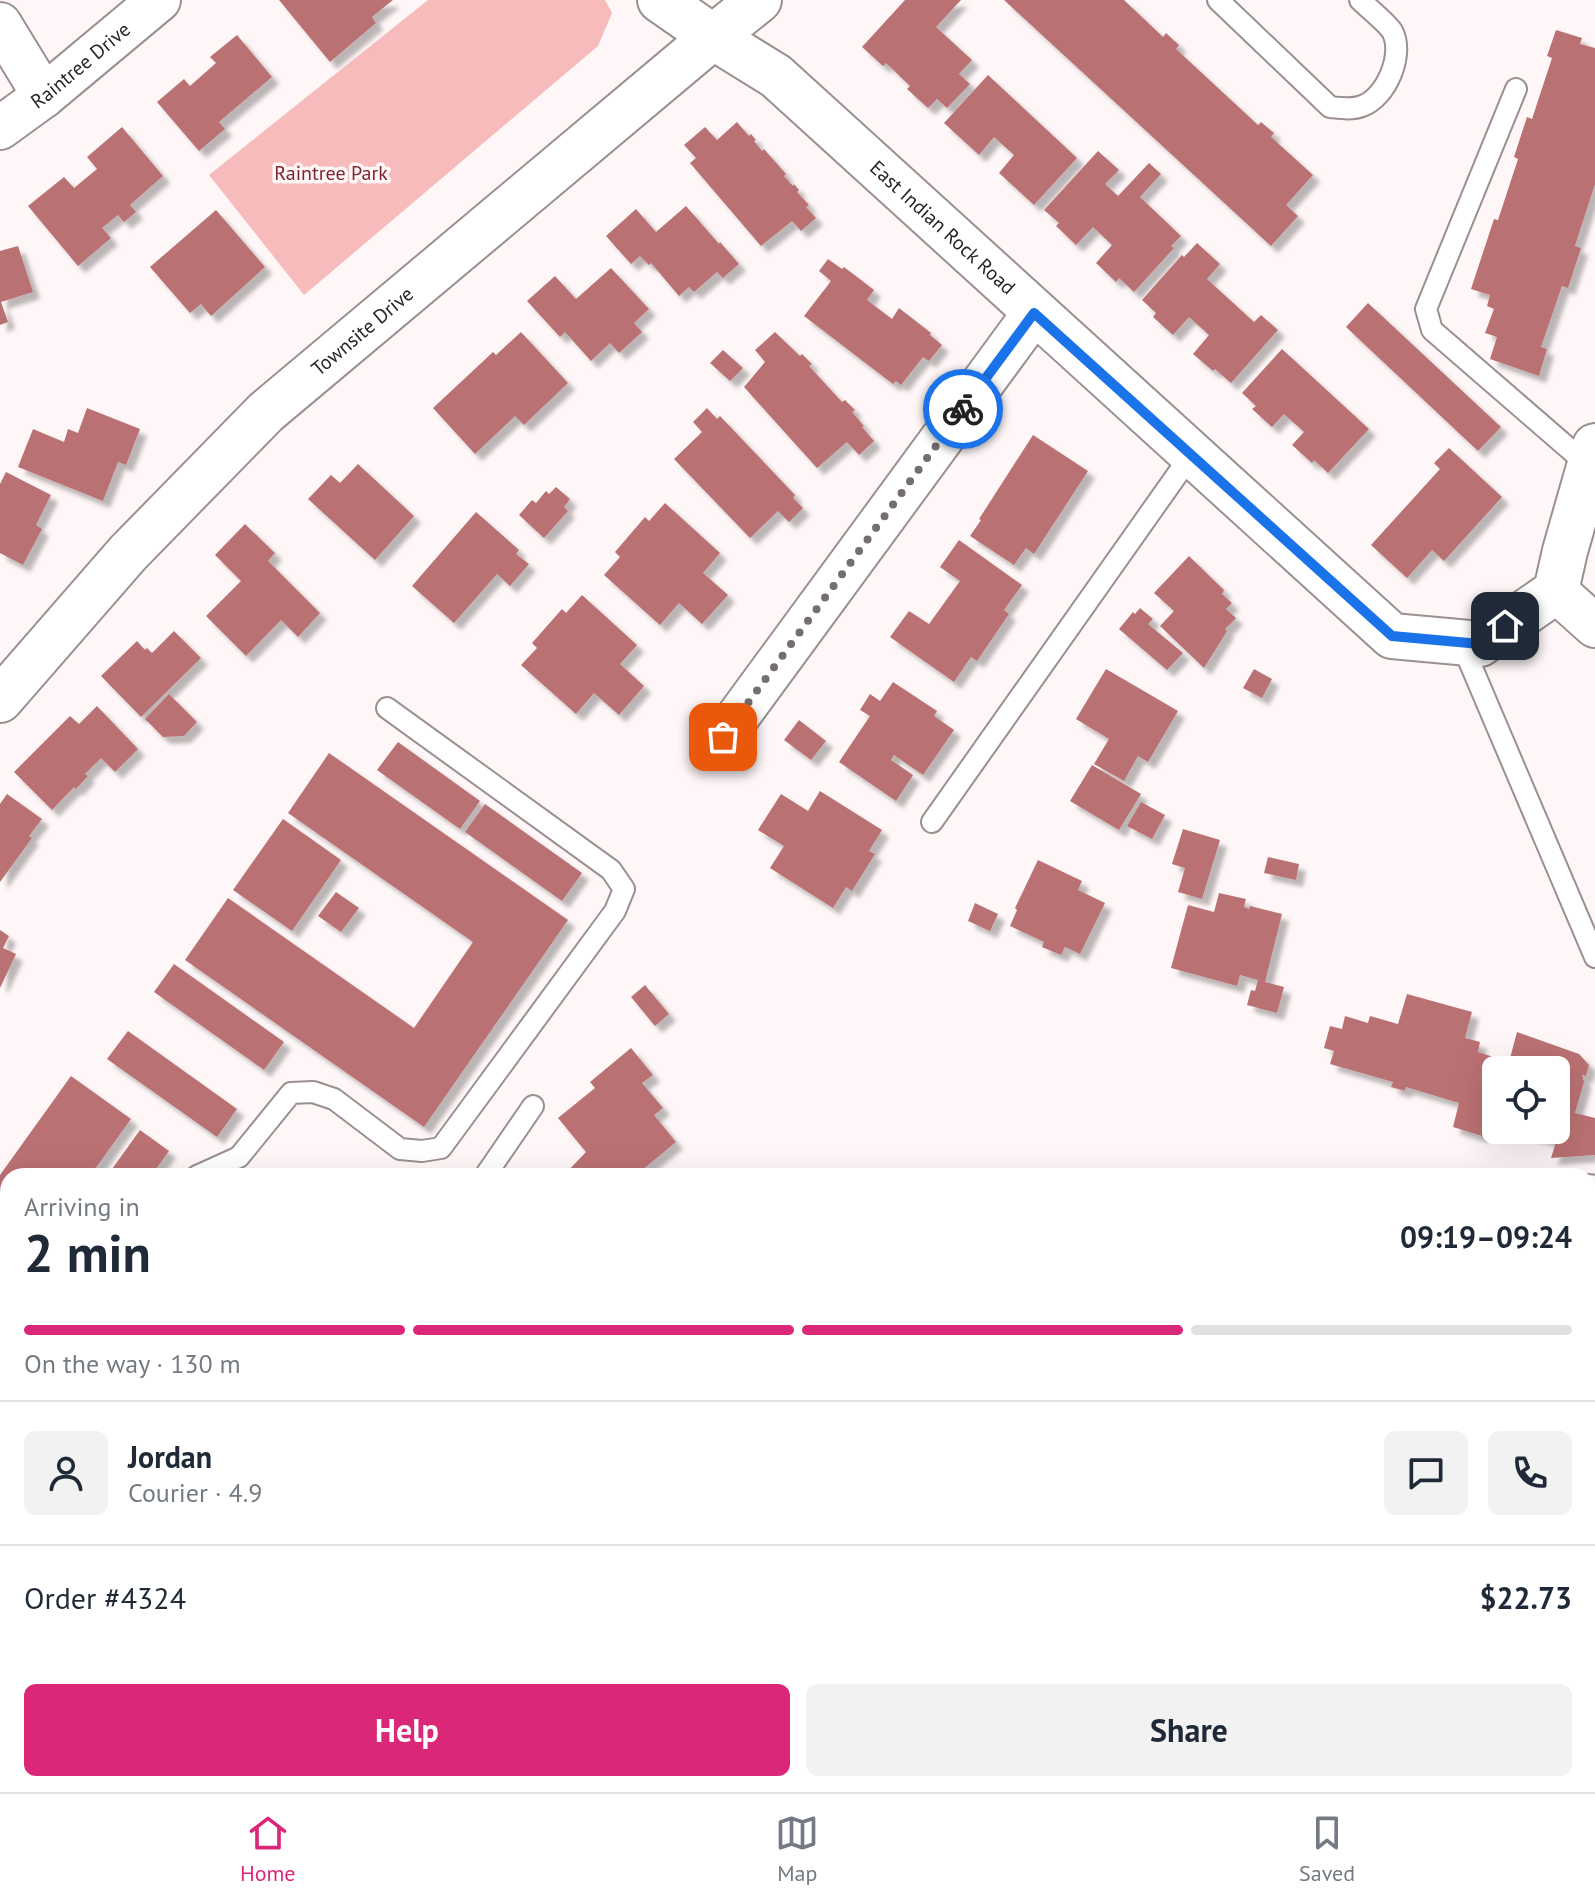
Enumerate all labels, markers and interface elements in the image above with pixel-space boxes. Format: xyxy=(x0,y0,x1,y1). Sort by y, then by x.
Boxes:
street label: Raintree Drive xyxy=(26,16,136,114)
street label: East Indian Rock Road xyxy=(864,155,1021,300)
park label: Raintree Park xyxy=(274,160,388,186)
street label: Townsite Drive xyxy=(306,281,419,381)
courier xyxy=(923,369,1003,449)
icon: bike xyxy=(941,387,985,431)
pin xyxy=(1471,592,1539,660)
icon: home xyxy=(1483,604,1527,648)
pin xyxy=(689,703,757,771)
icon: bag xyxy=(701,715,745,759)
map controls xyxy=(1482,1056,1570,1144)
button: locate xyxy=(1482,1056,1570,1144)
text: Arriving in xyxy=(24,1190,140,1223)
text: 09:19–09:24 xyxy=(1400,1217,1572,1256)
text: 2 min xyxy=(24,1219,151,1286)
text: On the way · 130 m xyxy=(24,1347,241,1380)
button: person xyxy=(24,1431,108,1515)
button: chat xyxy=(1384,1431,1468,1515)
button: phone xyxy=(1488,1431,1572,1515)
text: Jordan xyxy=(128,1437,212,1476)
text: Courier · 4.9 xyxy=(128,1476,262,1509)
text: Order #4324 xyxy=(24,1578,186,1617)
text: $22.73 xyxy=(1480,1578,1572,1617)
button: Help xyxy=(24,1684,790,1776)
button: Share xyxy=(806,1684,1572,1776)
tab: Home xyxy=(240,1811,296,1887)
tab: Map xyxy=(775,1811,819,1887)
tab: Saved xyxy=(1299,1811,1355,1887)

